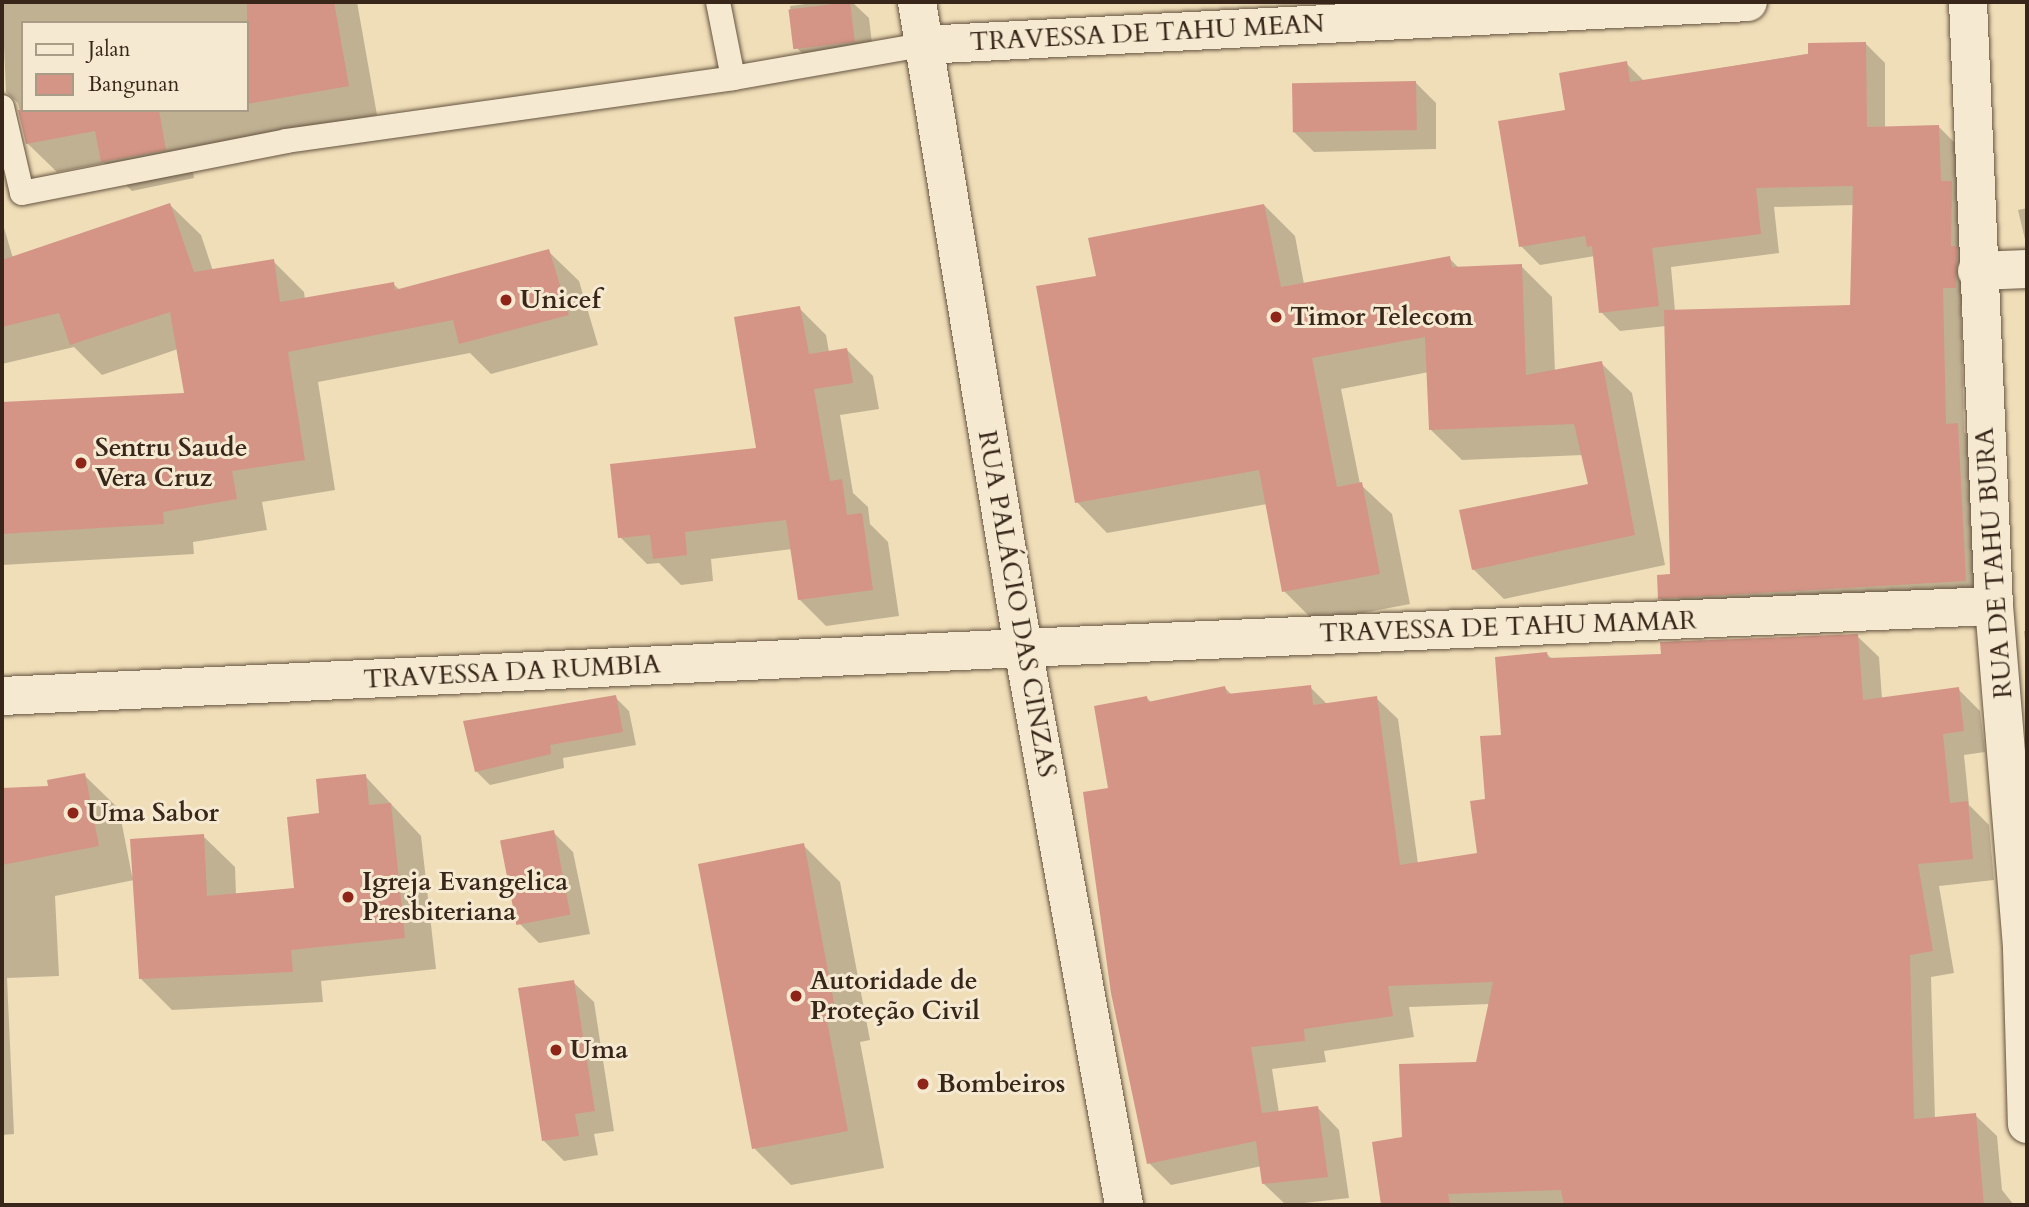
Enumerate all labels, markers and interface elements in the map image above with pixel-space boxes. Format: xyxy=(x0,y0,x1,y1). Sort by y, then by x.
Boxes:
street label: TRAVESSA DE TAHU MEAN xyxy=(969,8,1325,58)
legend xyxy=(21,21,248,112)
text: Jalan xyxy=(88,35,131,64)
text: Bangunan xyxy=(88,70,180,99)
place label: Unicef xyxy=(520,284,601,316)
marker: Unicef xyxy=(498,292,514,308)
place label: Timor Telecom xyxy=(1290,301,1473,333)
marker: Timor Telecom xyxy=(1268,309,1284,325)
street label: RUA DE TAHU BURA xyxy=(1969,426,2019,700)
street label: RUA PALÁCIO DAS CINZAS xyxy=(971,428,1063,780)
place label: Sentru Saude Vera Cruz xyxy=(95,432,248,494)
marker: Sentru Saude Vera Cruz xyxy=(73,455,89,471)
street label: TRAVESSA DE TAHU MAMAR xyxy=(1319,605,1697,649)
street label: TRAVESSA DA RUMBIA xyxy=(363,649,661,695)
place label: Uma Sabor xyxy=(87,797,219,829)
marker: Uma Sabor xyxy=(65,805,81,821)
place label: Igreja Evangelica Presbiteriana xyxy=(362,866,568,928)
marker: Igreja Evangelica Presbiteriana xyxy=(340,889,356,905)
place label: Autoridade de Proteção Civil xyxy=(810,965,980,1026)
marker: Autoridade de Proteção Civil xyxy=(788,988,804,1004)
place label: Uma xyxy=(570,1034,628,1066)
marker: Uma xyxy=(548,1042,564,1058)
place label: Bombeiros xyxy=(937,1068,1065,1100)
marker: Bombeiros xyxy=(915,1076,931,1092)

